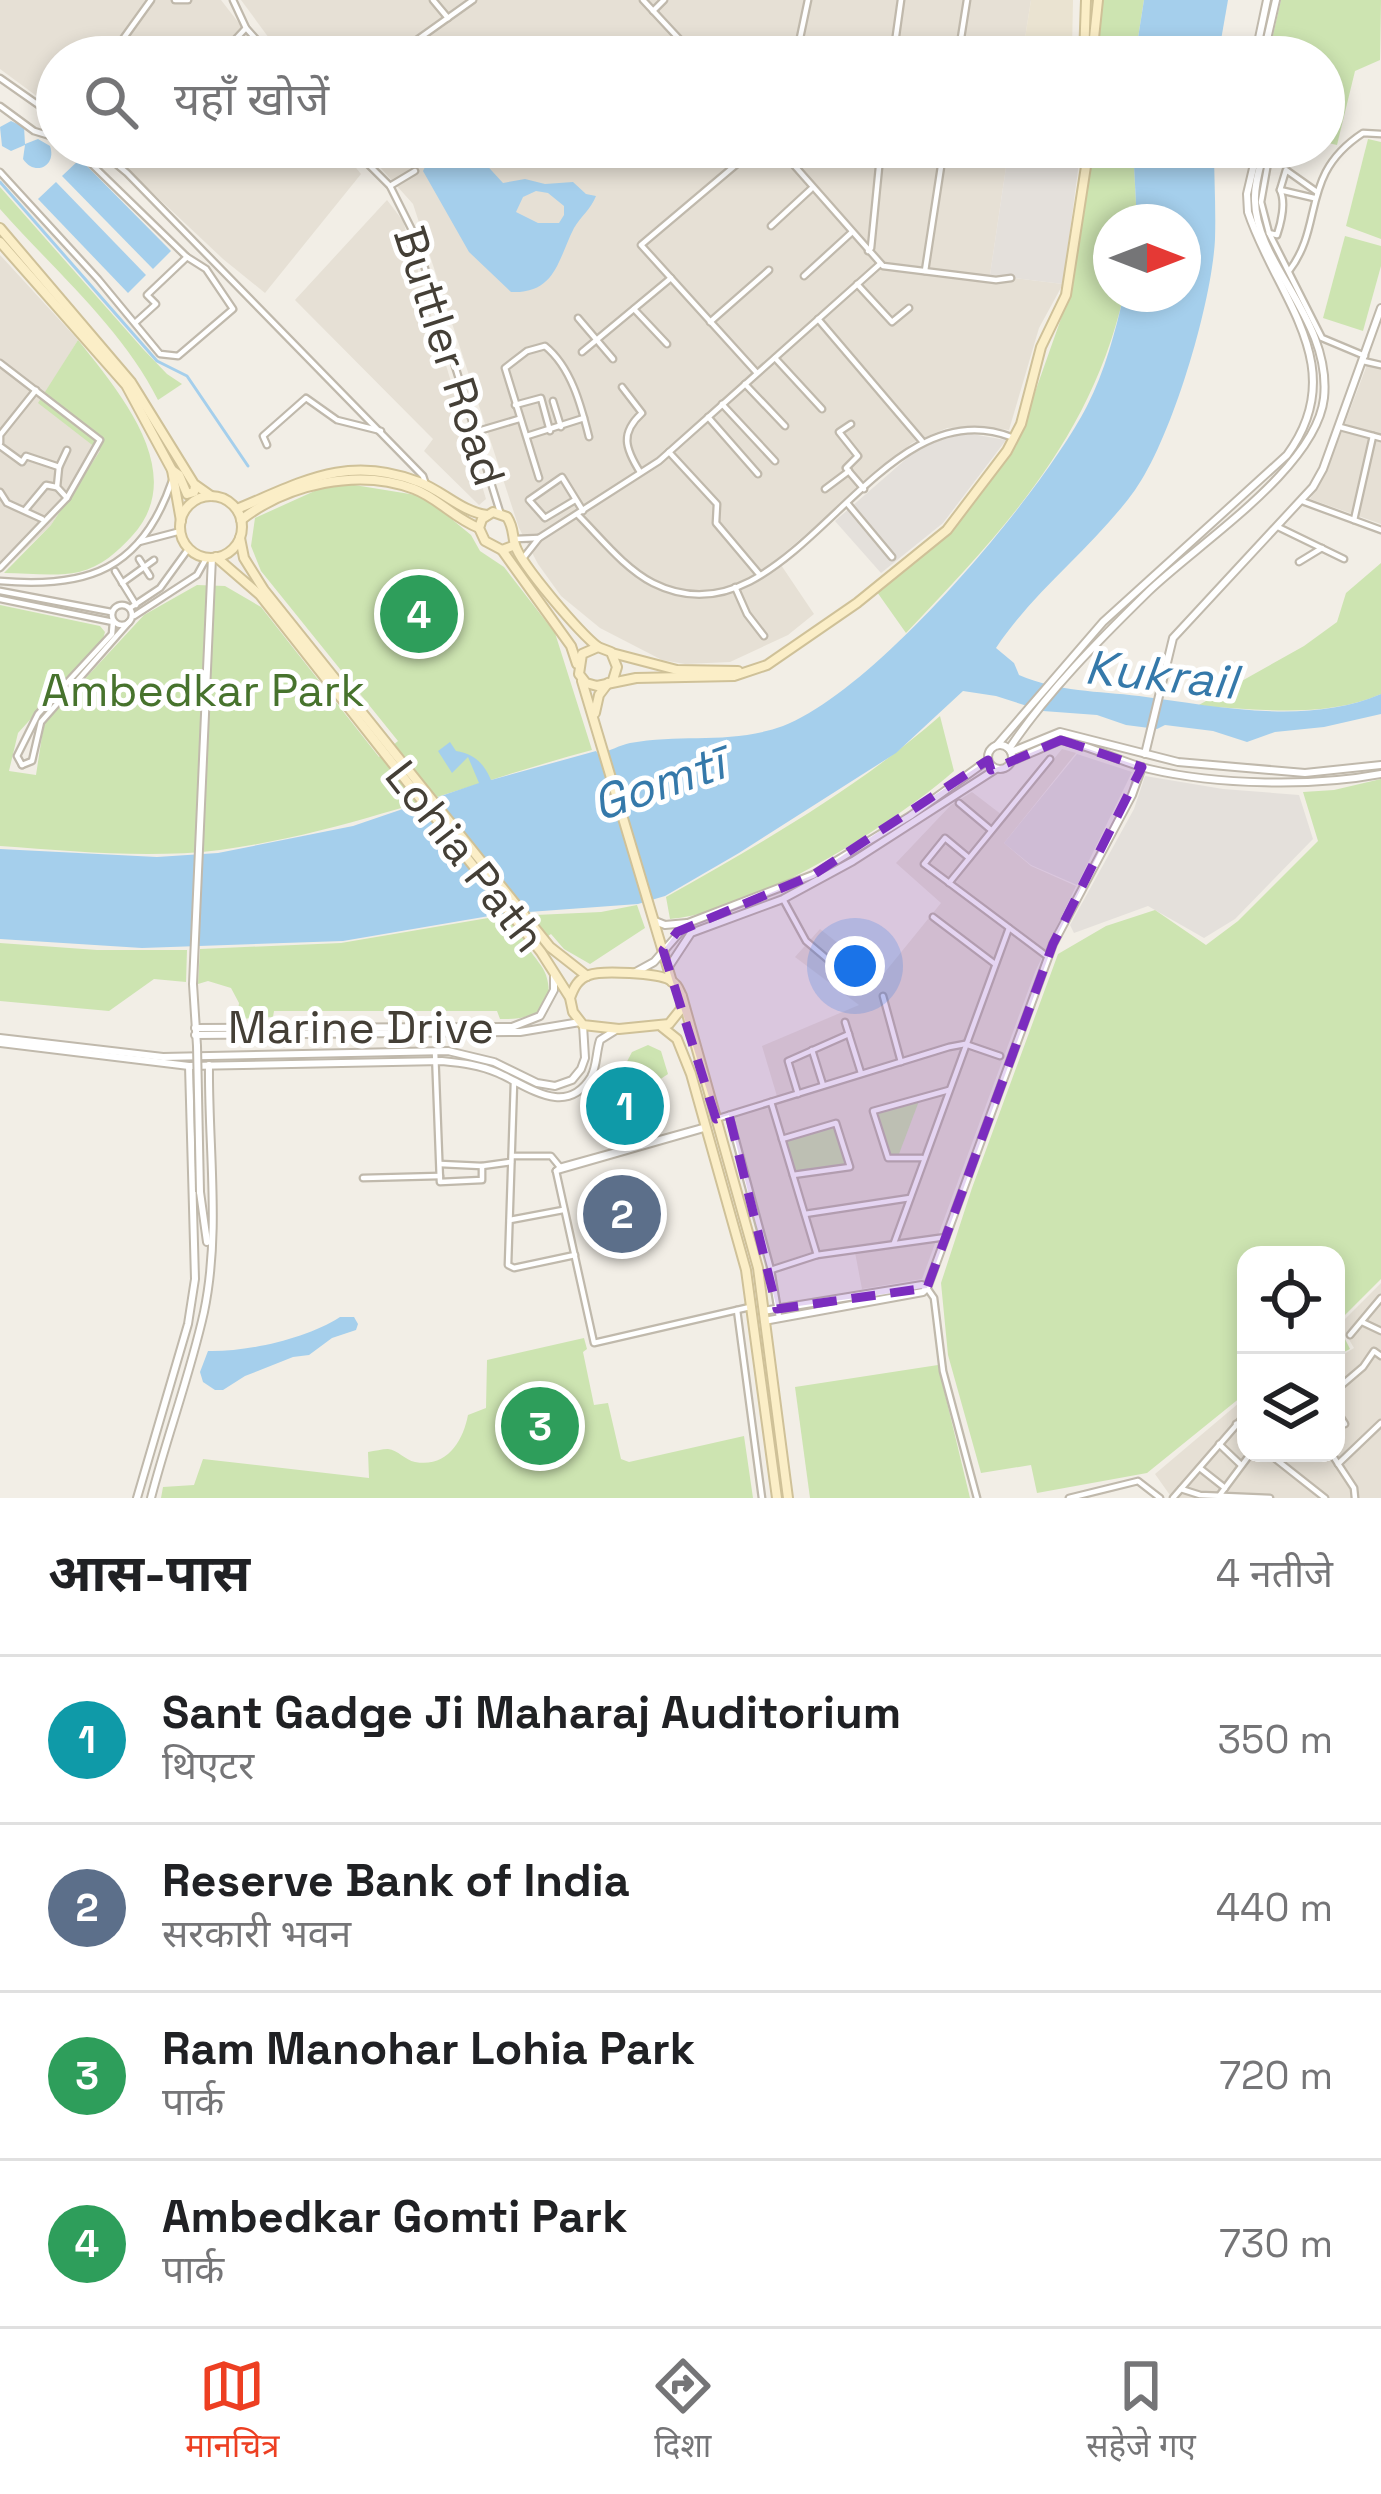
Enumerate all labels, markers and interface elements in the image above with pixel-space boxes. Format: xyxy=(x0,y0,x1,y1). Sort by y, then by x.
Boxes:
search box xyxy=(36,36,1345,168)
icon: search xyxy=(78,69,144,135)
text: यहाँ खोजें xyxy=(174,71,329,128)
north arrow xyxy=(1093,204,1201,312)
street label: Buttler Road xyxy=(381,219,518,493)
pin: 4 xyxy=(380,569,458,659)
water label: Kukrail xyxy=(1082,636,1245,713)
park label: Ambedkar Park xyxy=(41,662,365,719)
water label: Gomtī xyxy=(584,730,741,834)
street label: Lohia Path xyxy=(373,749,558,964)
your location xyxy=(825,936,885,996)
street label: Marine Drive xyxy=(228,999,494,1056)
pin: 1 xyxy=(586,1061,664,1151)
pin: 2 xyxy=(583,1169,661,1259)
map controls xyxy=(1237,1246,1345,1462)
button: locate xyxy=(1237,1246,1345,1354)
button: layers xyxy=(1237,1354,1345,1462)
pin: 3 xyxy=(501,1381,579,1471)
text: आस-पास xyxy=(48,1541,250,1606)
text: 4 नतीजे xyxy=(1216,1549,1333,1598)
text: Sant Gadge Ji Maharaj Auditorium xyxy=(162,1684,901,1741)
text: 1 xyxy=(78,1715,96,1764)
text: 350 m xyxy=(1218,1715,1333,1764)
text: थिएटर xyxy=(162,1741,254,1790)
text: Reserve Bank of India xyxy=(162,1852,630,1909)
text: 2 xyxy=(75,1883,99,1932)
text: 440 m xyxy=(1216,1883,1333,1932)
text: सरकारी भवन xyxy=(162,1909,351,1958)
text: Ram Manohar Lohia Park xyxy=(162,2020,695,2077)
text: 3 xyxy=(75,2051,99,2100)
text: 720 m xyxy=(1219,2051,1333,2100)
text: पार्क xyxy=(162,2077,224,2126)
text: Ambedkar Gomti Park xyxy=(162,2188,628,2245)
text: 4 xyxy=(75,2219,99,2268)
text: 730 m xyxy=(1219,2219,1333,2268)
text: पार्क xyxy=(162,2245,224,2294)
tab: मानचित्र xyxy=(185,2353,280,2470)
tab: दिशा xyxy=(650,2353,716,2470)
tab: सहेजे गए xyxy=(1086,2353,1196,2470)

